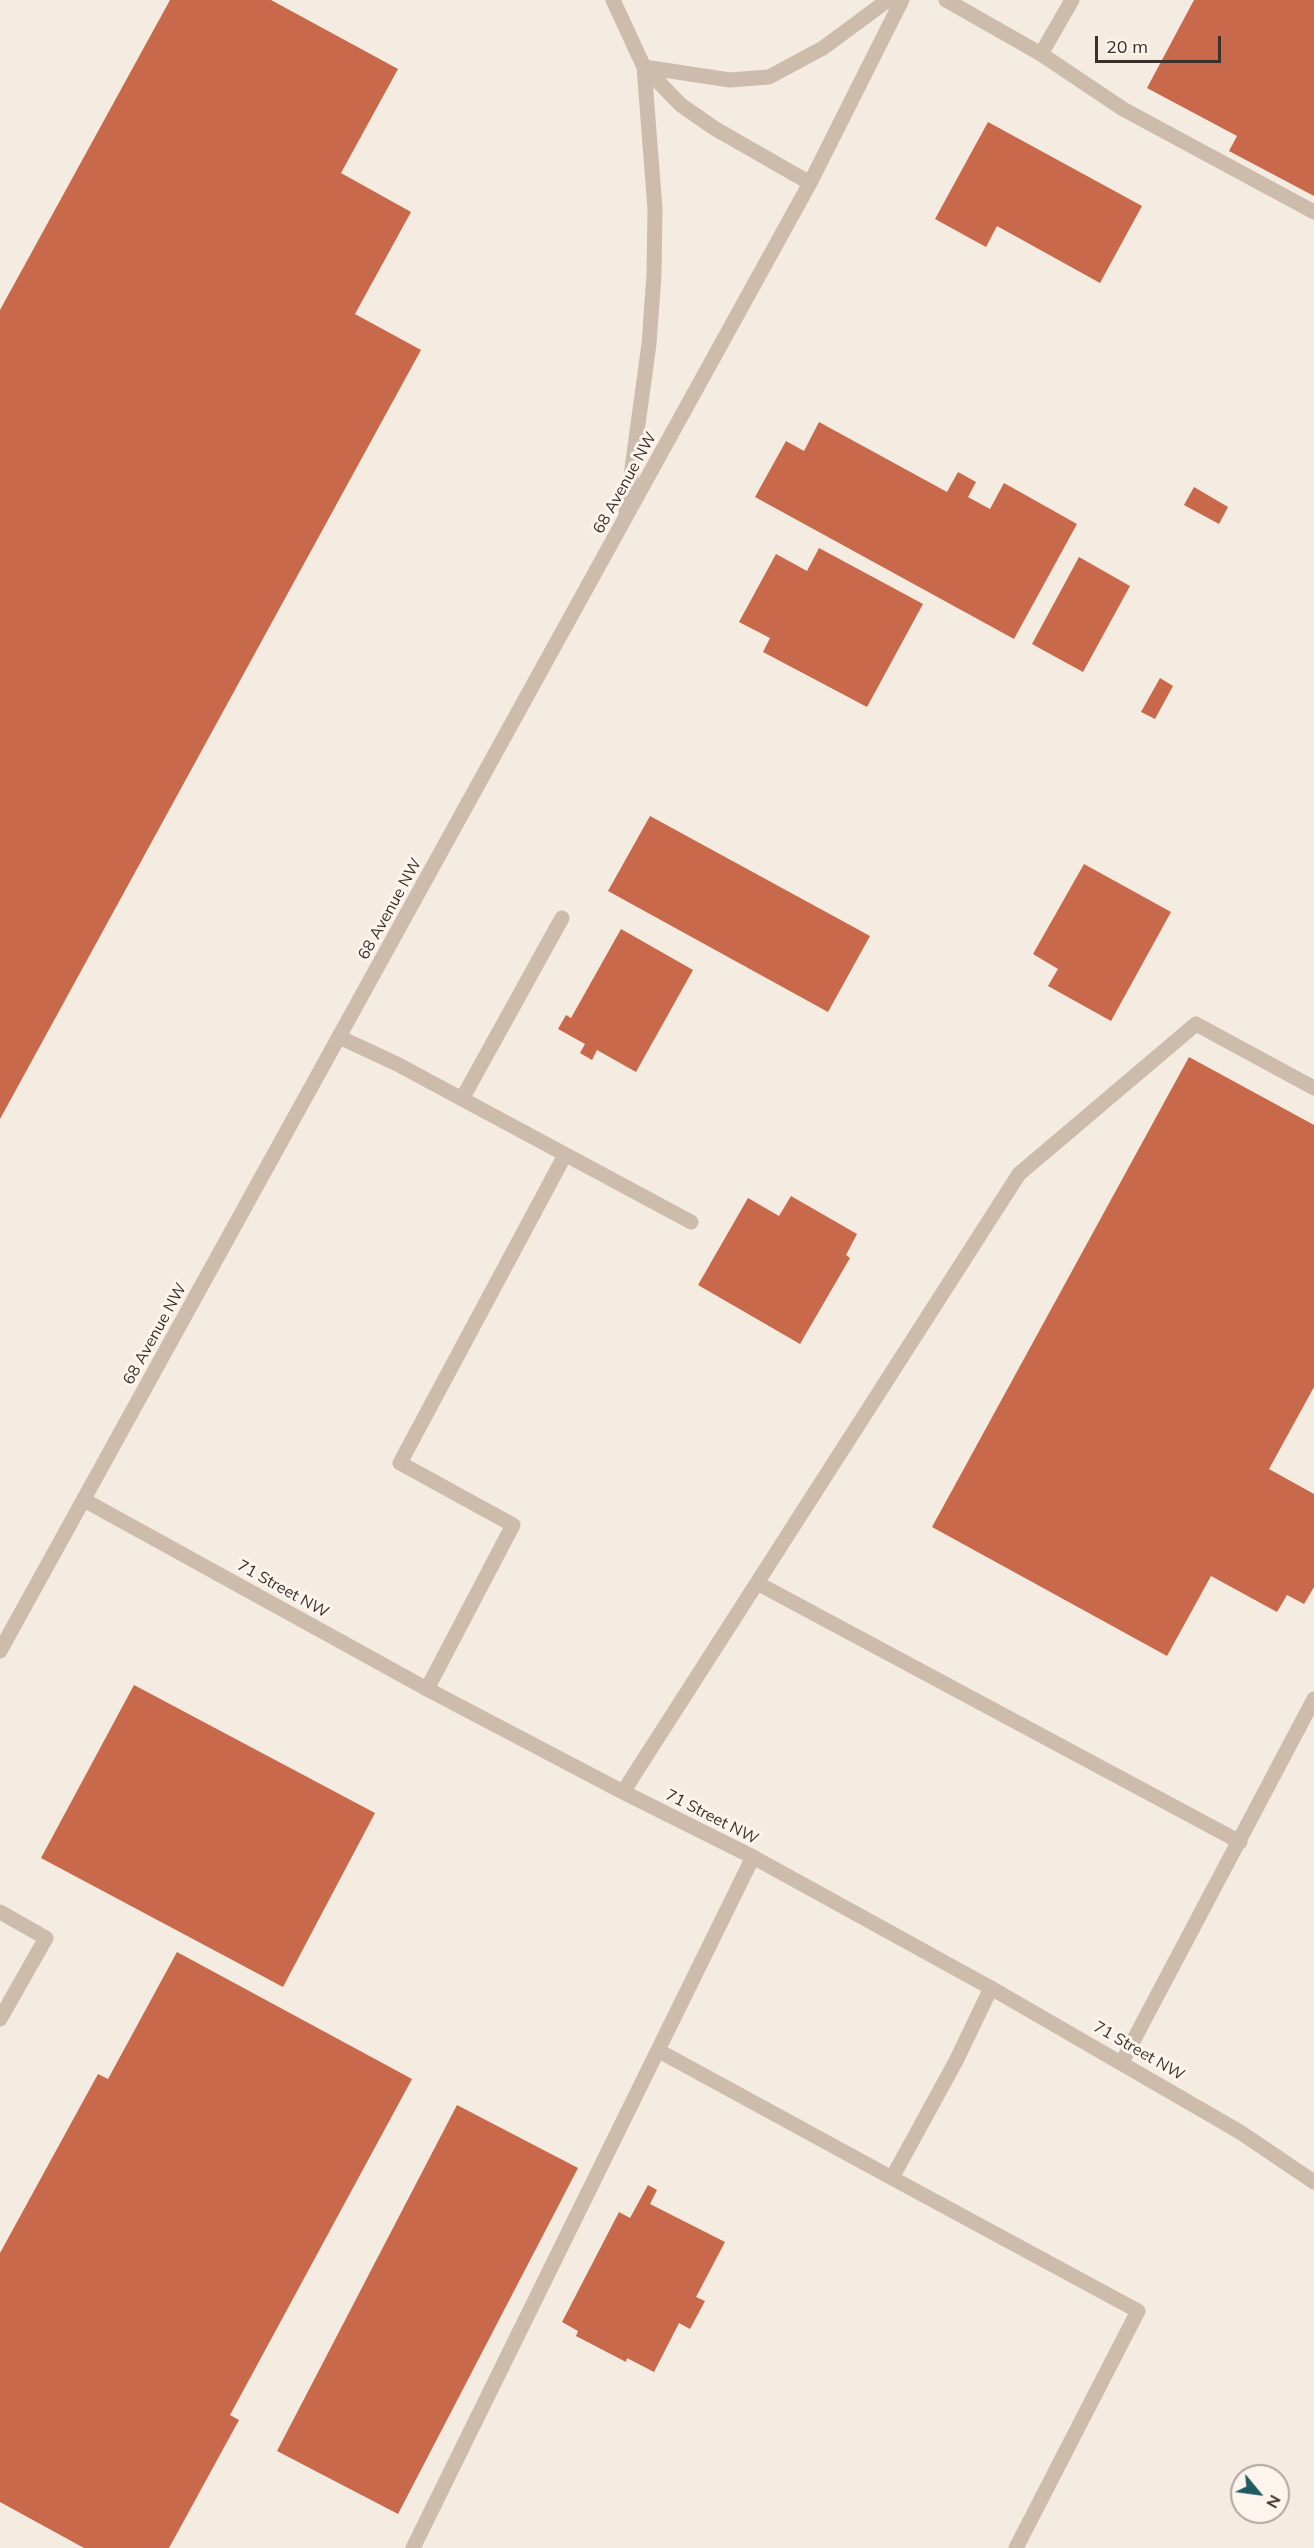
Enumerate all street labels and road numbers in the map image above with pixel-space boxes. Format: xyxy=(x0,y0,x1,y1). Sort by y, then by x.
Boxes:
street label: 68 Avenue NW xyxy=(589,429,661,537)
street label: 68 Avenue NW xyxy=(354,855,426,963)
street label: 68 Avenue NW xyxy=(119,1280,191,1388)
street label: 71 Street NW xyxy=(234,1556,332,1622)
street label: 71 Street NW xyxy=(662,1785,762,1849)
street label: 71 Street NW xyxy=(1090,2017,1188,2085)

